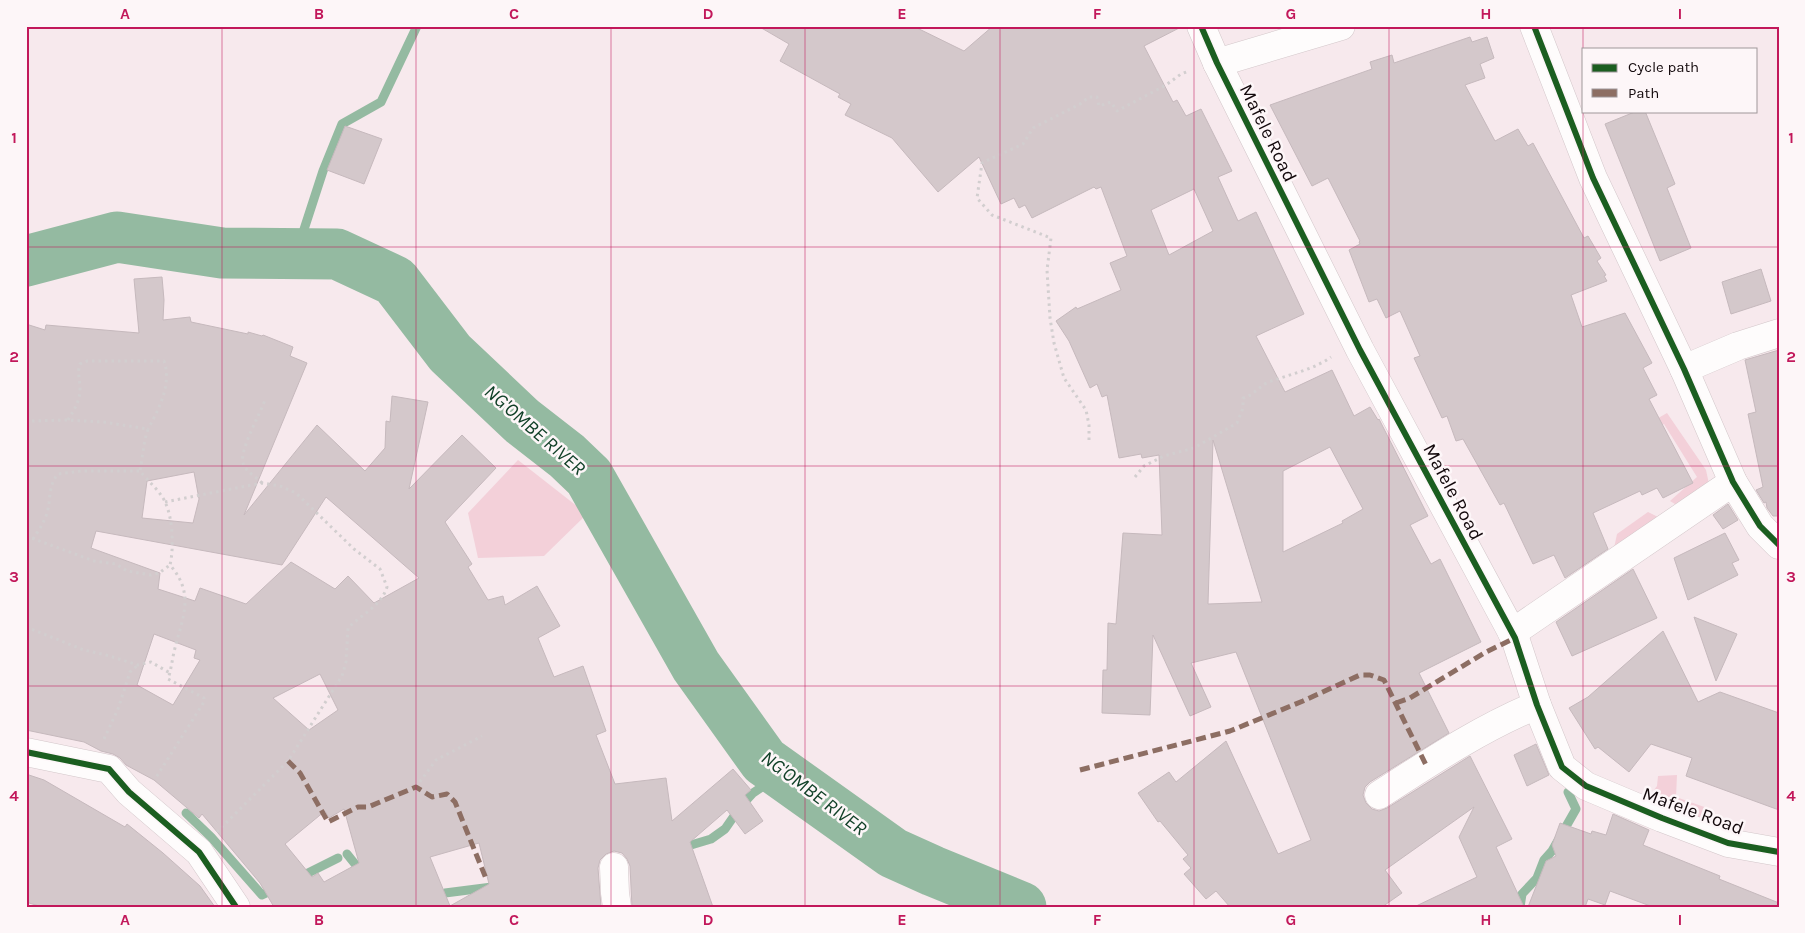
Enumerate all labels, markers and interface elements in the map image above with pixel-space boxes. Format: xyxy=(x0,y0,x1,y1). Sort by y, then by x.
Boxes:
text: A xyxy=(120,4,130,23)
text: B xyxy=(314,4,324,23)
text: C xyxy=(509,4,519,23)
text: D xyxy=(703,4,714,23)
text: E xyxy=(897,4,907,23)
text: F xyxy=(1093,4,1102,23)
text: G xyxy=(1286,4,1296,23)
text: H xyxy=(1480,4,1492,23)
text: I xyxy=(1678,4,1682,23)
legend xyxy=(1582,48,1758,112)
text: Cycle path xyxy=(1628,58,1699,76)
street label: Mafele Road xyxy=(1235,80,1301,186)
text: Path xyxy=(1628,84,1659,102)
text: 1 xyxy=(11,128,17,147)
text: 1 xyxy=(1788,128,1794,147)
text: 2 xyxy=(9,347,19,366)
text: 2 xyxy=(1786,347,1796,366)
water label: NG'OMBE RIVER xyxy=(480,380,590,480)
street label: Mafele Road xyxy=(1418,440,1488,544)
text: 3 xyxy=(9,567,19,586)
text: 3 xyxy=(1786,567,1796,586)
water label: NG'OMBE RIVER xyxy=(757,746,871,840)
street label: Mafele Road xyxy=(1639,783,1747,839)
text: 4 xyxy=(9,786,19,805)
text: 4 xyxy=(1786,786,1796,805)
text: A xyxy=(120,910,130,929)
text: B xyxy=(314,910,324,929)
text: C xyxy=(509,910,519,929)
text: D xyxy=(703,910,714,929)
text: E xyxy=(897,910,907,929)
text: F xyxy=(1093,910,1102,929)
text: G xyxy=(1286,910,1296,929)
text: H xyxy=(1480,910,1492,929)
text: I xyxy=(1678,910,1682,929)

